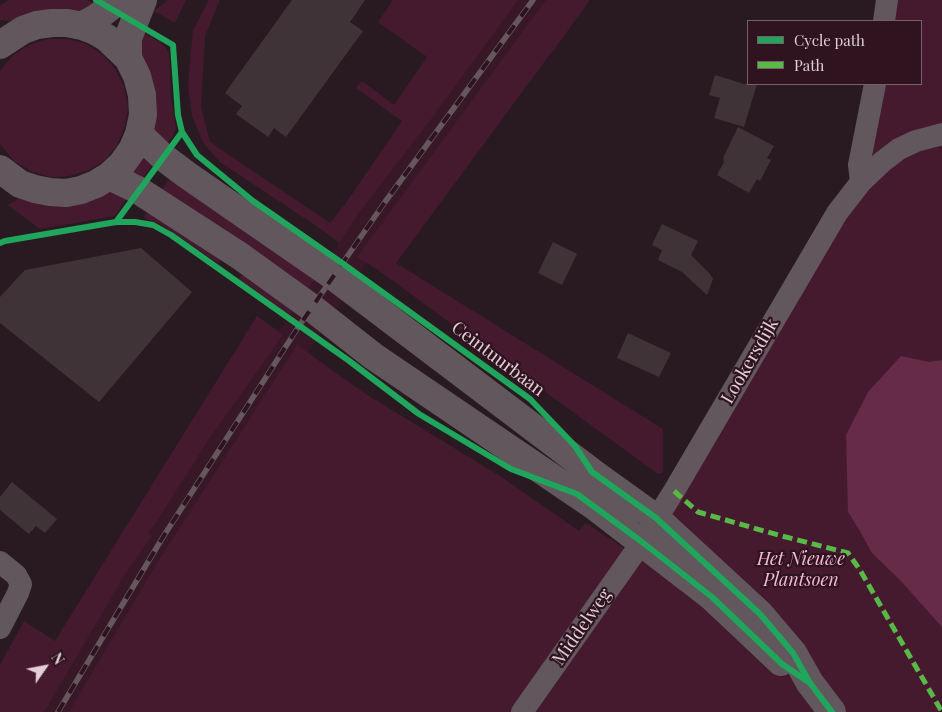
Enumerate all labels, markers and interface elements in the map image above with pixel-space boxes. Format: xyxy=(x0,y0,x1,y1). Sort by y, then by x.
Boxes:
legend xyxy=(747,20,922,85)
text: Cycle path xyxy=(794,30,865,50)
text: Path xyxy=(794,55,824,75)
street label: Lookersdijk xyxy=(717,314,783,408)
street label: Ceintuurbaan xyxy=(447,317,549,401)
park label: Het Nieuwe Plantsoen xyxy=(757,548,845,590)
street label: Middelweg xyxy=(548,585,616,669)
north arrow xyxy=(20,642,70,692)
text: N xyxy=(47,649,69,668)

